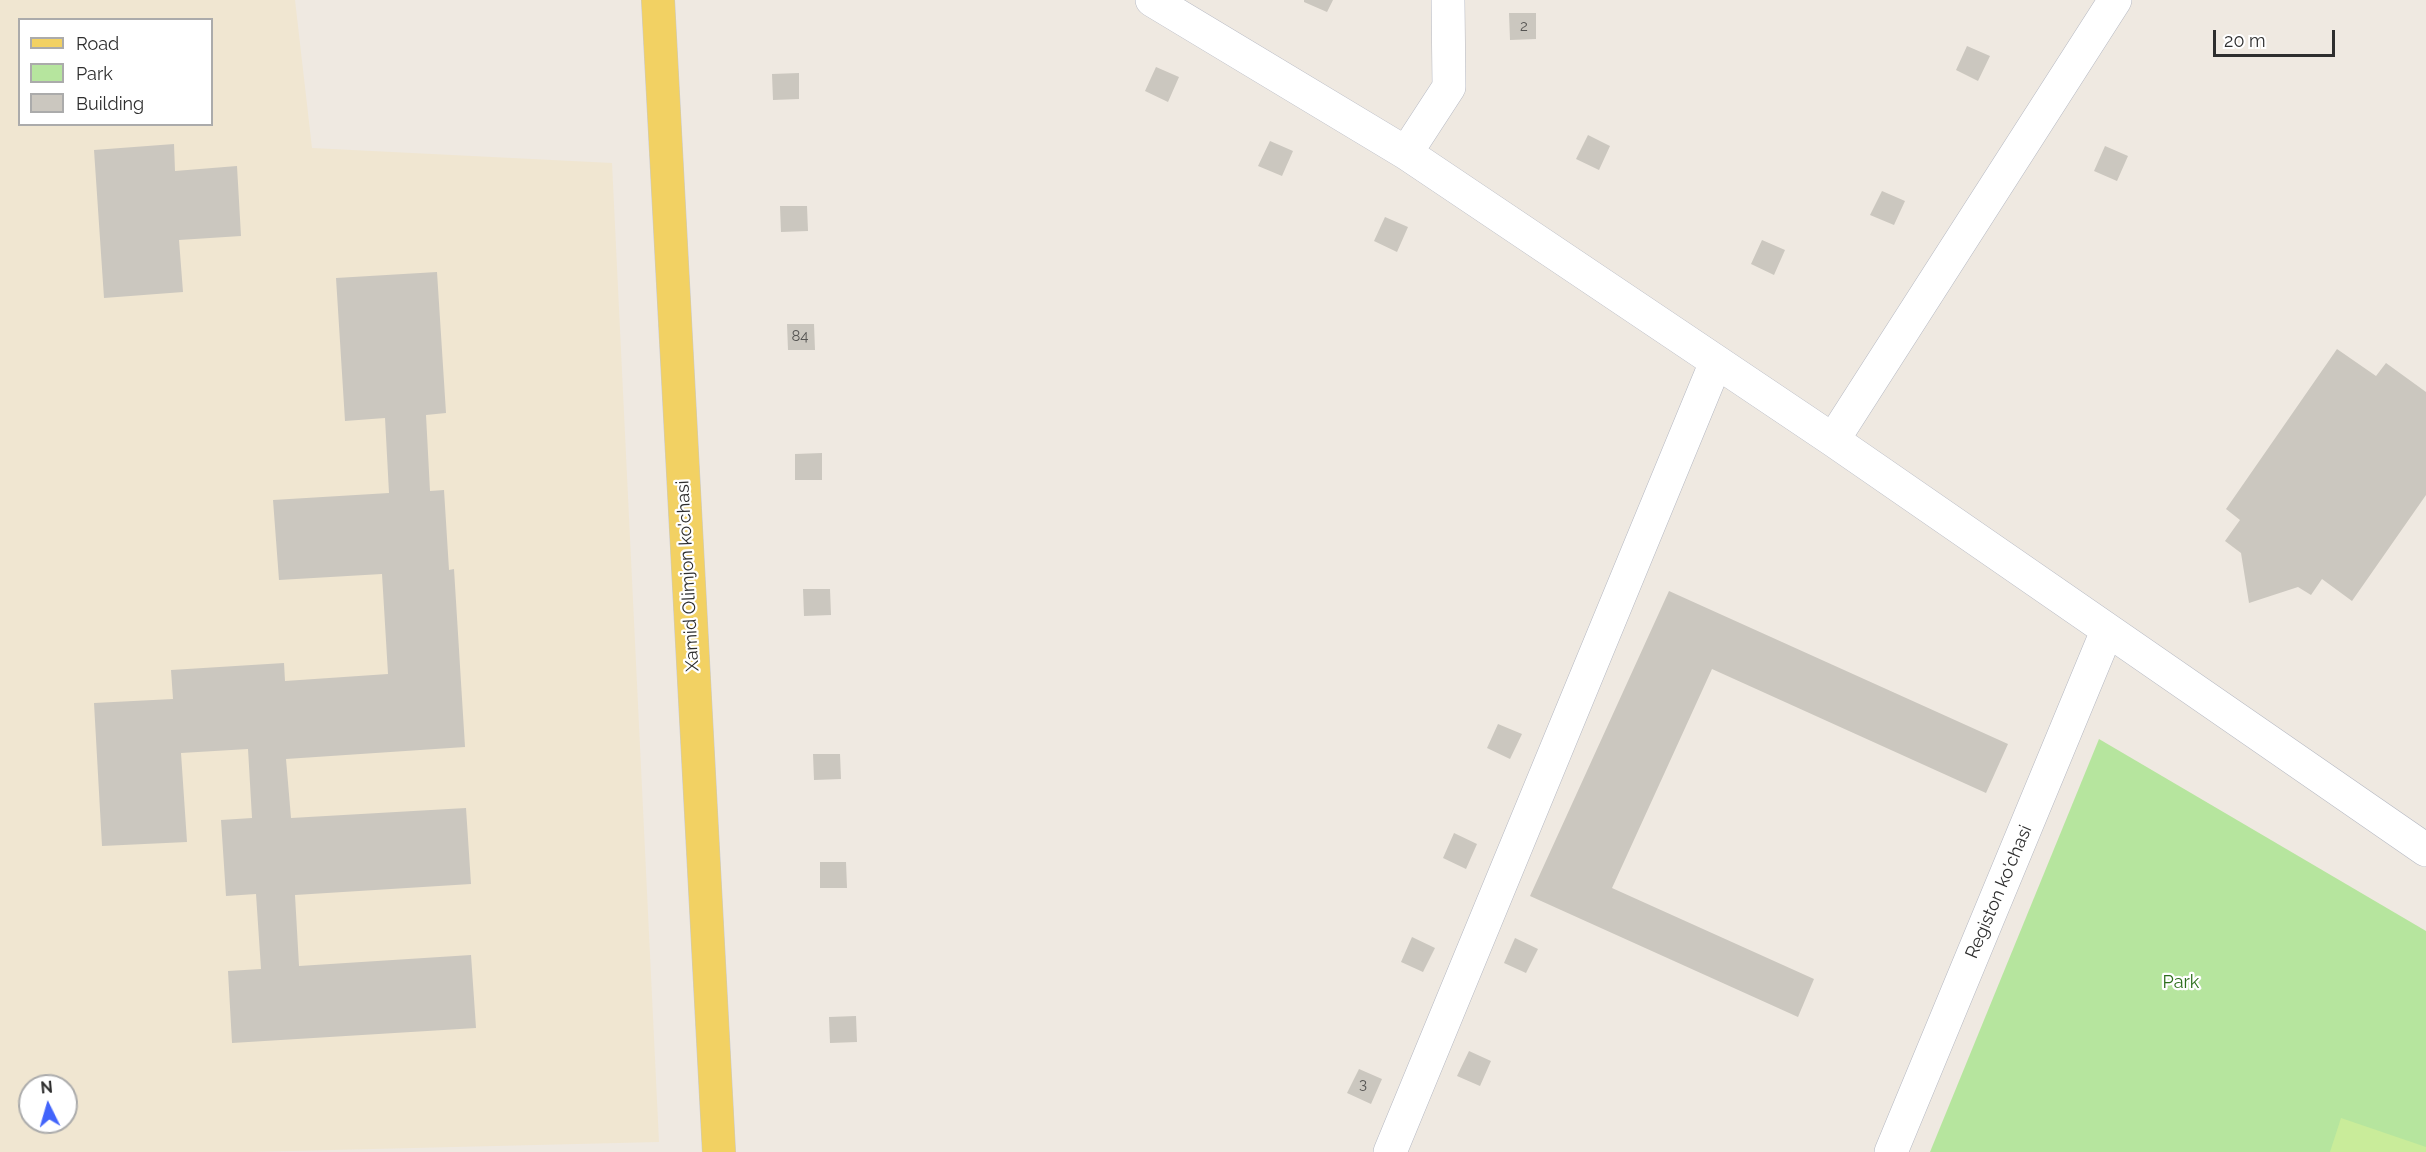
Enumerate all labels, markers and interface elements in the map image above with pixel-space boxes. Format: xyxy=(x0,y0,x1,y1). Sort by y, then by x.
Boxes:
house number: 2 xyxy=(1520,17,1528,35)
legend xyxy=(18,18,213,126)
scale bar xyxy=(2216,18,2338,56)
text: 20 m xyxy=(2224,30,2266,51)
text: Road xyxy=(76,33,119,54)
text: Park xyxy=(76,63,113,84)
text: Building xyxy=(76,93,144,114)
house number: 84 xyxy=(791,327,809,345)
street label: Xamid Olimjon ko'chasi xyxy=(672,480,704,672)
street label: Registon ko'chasi xyxy=(1961,822,2037,962)
park label: Park xyxy=(2163,972,2199,994)
north arrow xyxy=(18,1074,78,1134)
house number: 3 xyxy=(1359,1075,1367,1093)
text: N xyxy=(40,1078,53,1098)

